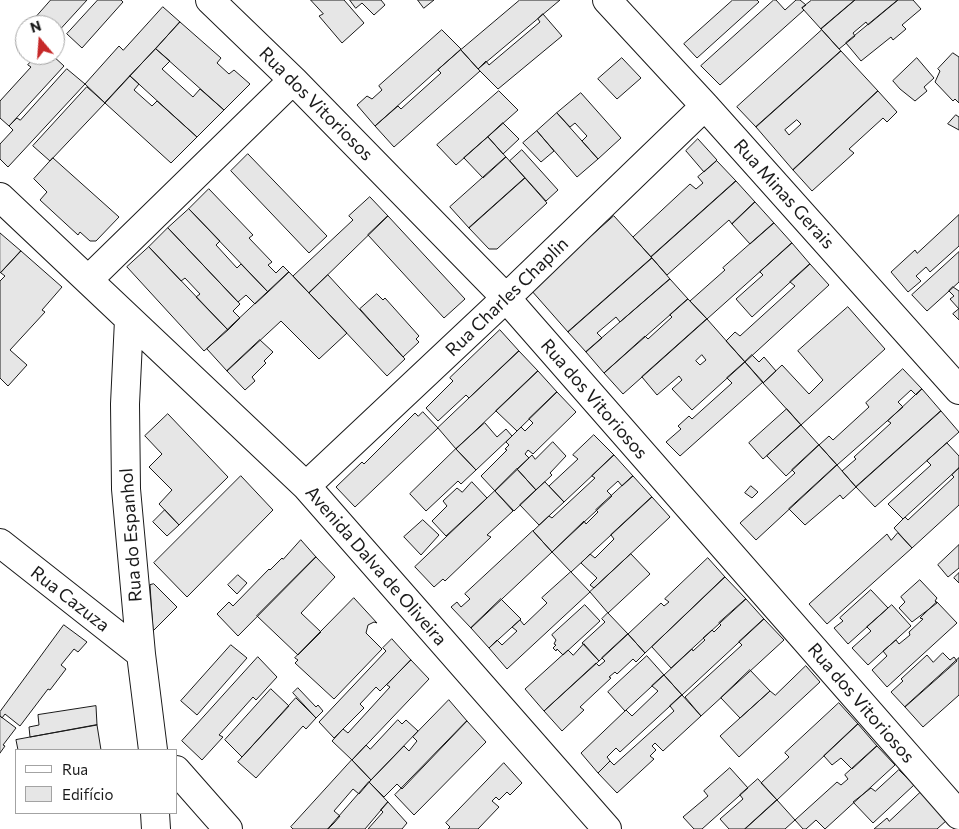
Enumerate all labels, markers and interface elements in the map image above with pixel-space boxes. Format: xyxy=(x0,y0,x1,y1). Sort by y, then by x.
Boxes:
north arrow xyxy=(15,15,65,65)
text: N xyxy=(28,17,43,36)
street label: Rua dos Vitoriosos xyxy=(255,43,377,165)
street label: Rua Minas Gerais xyxy=(729,135,839,253)
street label: Rua Charles Chaplin xyxy=(441,233,573,361)
street label: Rua dos Vitoriosos xyxy=(536,335,652,463)
street label: Rua do Espanhol xyxy=(116,467,146,603)
street label: Avenida Dalva de Oliveira xyxy=(301,482,451,650)
street label: Rua Cazuza xyxy=(26,562,114,636)
street label: Rua dos Vitoriosos xyxy=(803,639,919,767)
legend xyxy=(15,749,178,814)
text: Rua xyxy=(62,760,88,778)
text: Edifício xyxy=(62,785,113,803)

